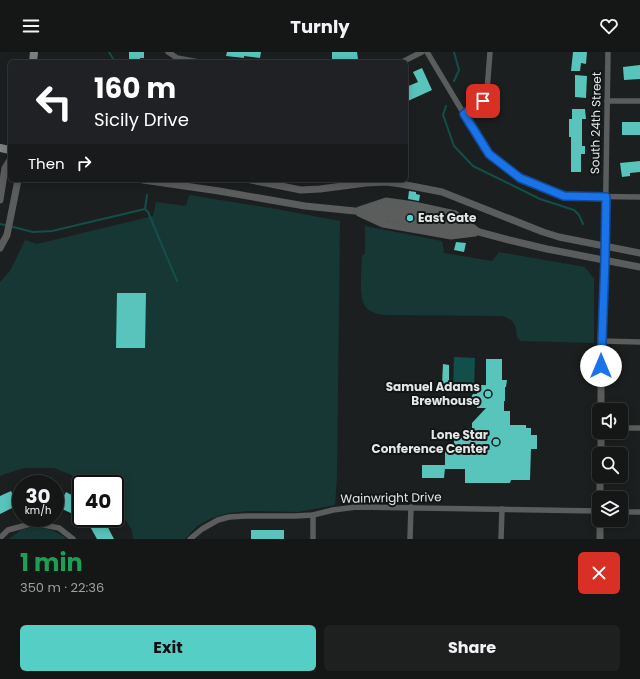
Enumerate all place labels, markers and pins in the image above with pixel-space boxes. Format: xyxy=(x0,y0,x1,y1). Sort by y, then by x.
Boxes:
pin xyxy=(466,84,500,118)
place label: East Gate xyxy=(418,209,477,226)
marker: East Gate xyxy=(405,213,415,223)
place label: Samuel Adams Brewhouse xyxy=(386,378,481,409)
marker: Samuel Adams Brewhouse xyxy=(483,389,493,399)
place label: Lone Star Conference Center xyxy=(372,426,488,457)
marker: Lone Star Conference Center xyxy=(491,437,501,447)

